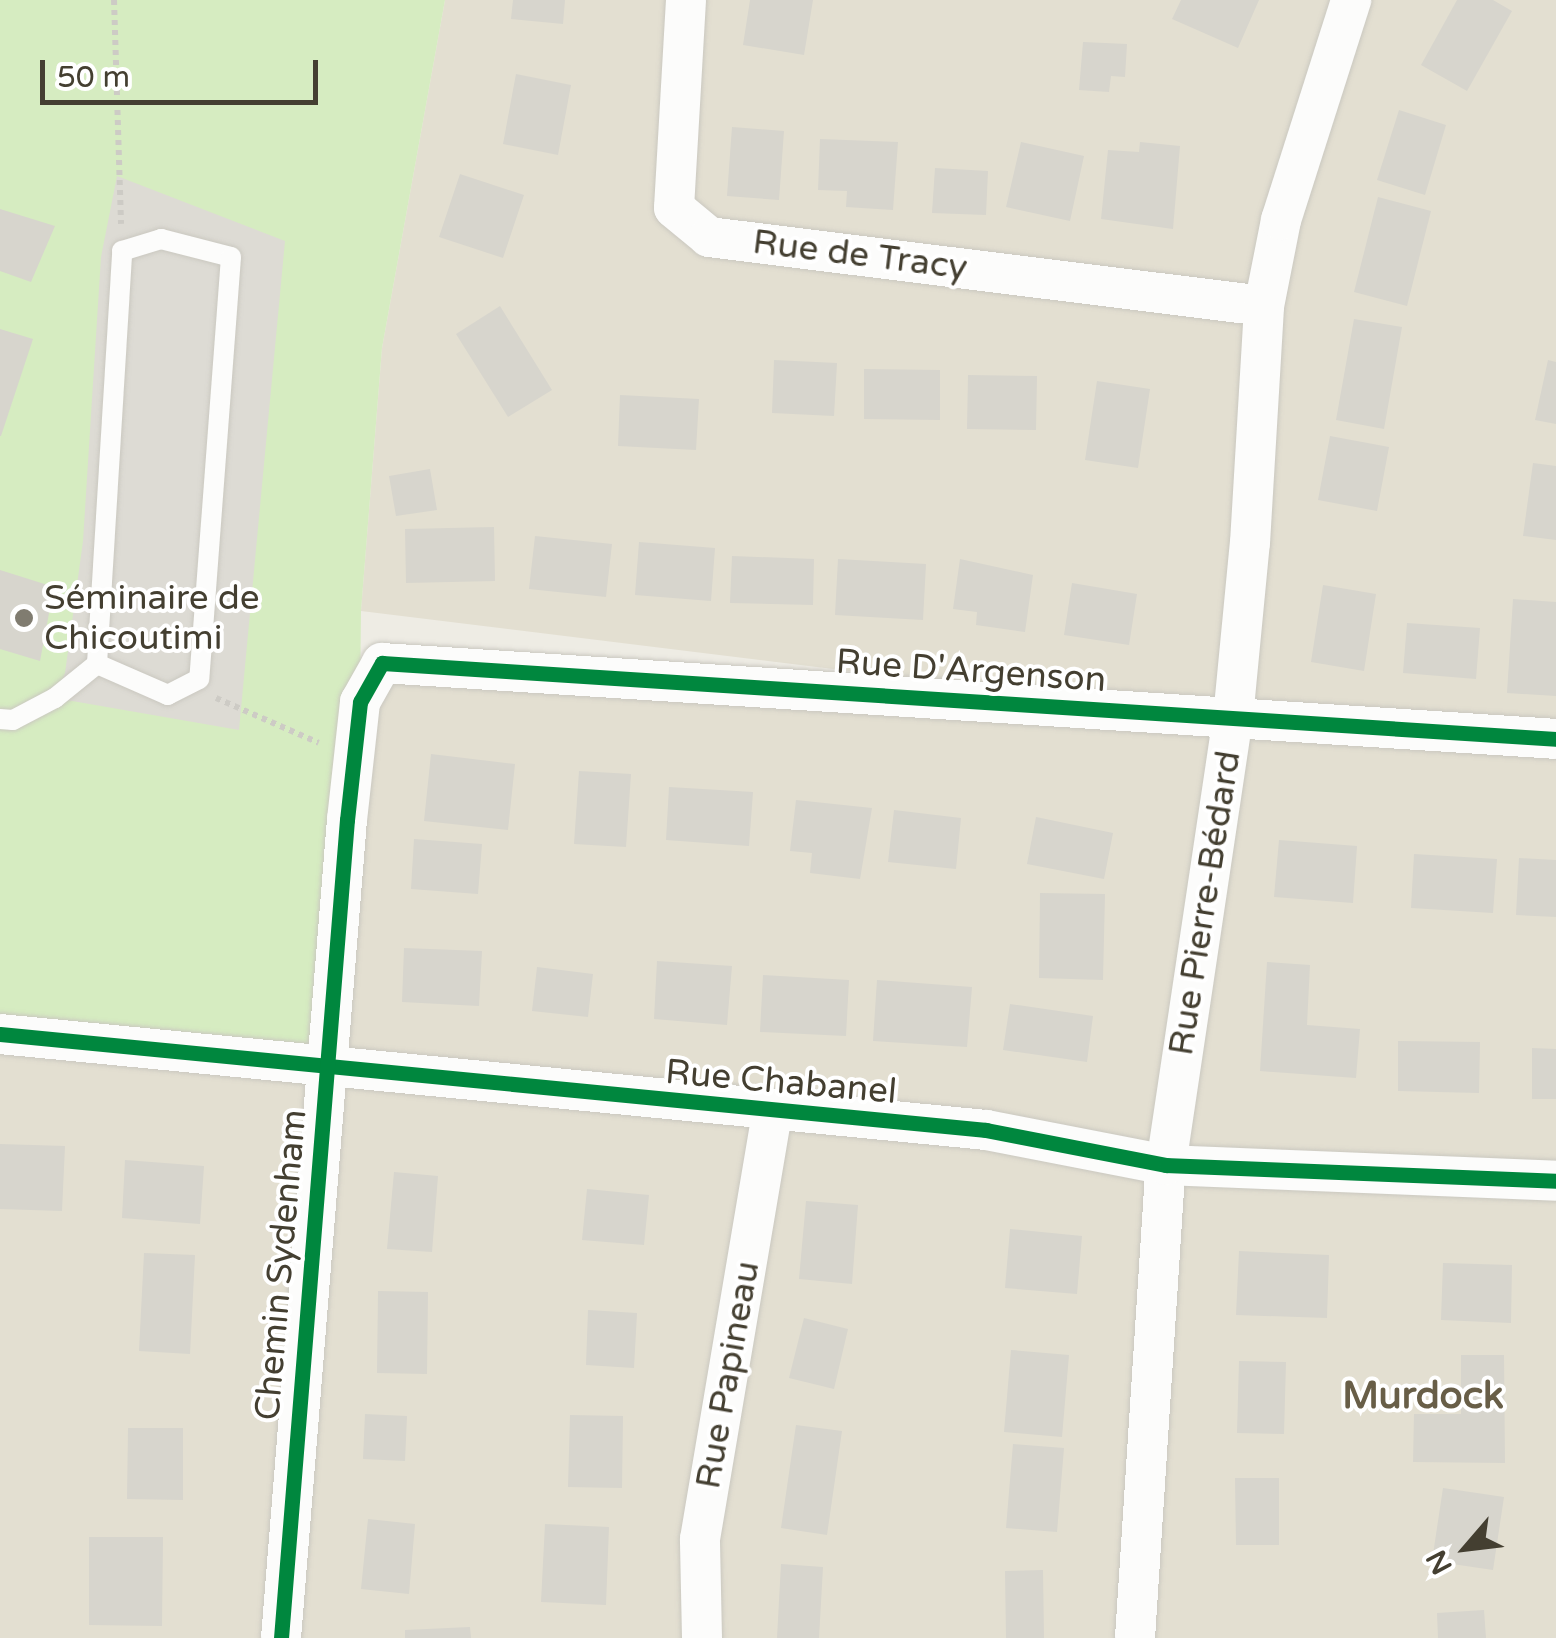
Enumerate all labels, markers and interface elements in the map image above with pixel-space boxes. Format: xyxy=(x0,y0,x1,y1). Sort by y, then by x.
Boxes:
scale bar xyxy=(45,40,322,102)
text: 50 m xyxy=(57,59,130,96)
street label: Rue de Tracy xyxy=(750,221,970,289)
place label: Séminaire de Chicoutimi xyxy=(44,577,260,659)
marker: Séminaire de Chicoutimi xyxy=(13,607,35,629)
street label: Rue D'Argenson xyxy=(835,641,1107,701)
street label: Rue Pierre-Bédard xyxy=(1160,748,1250,1058)
street label: Rue Chabanel xyxy=(664,1051,898,1113)
street label: Chemin Sydenham xyxy=(246,1108,316,1422)
street label: Rue Papineau xyxy=(687,1258,769,1492)
district label: Murdock xyxy=(1342,1374,1504,1420)
north arrow xyxy=(1416,1498,1516,1598)
text: N xyxy=(1419,1544,1460,1580)

